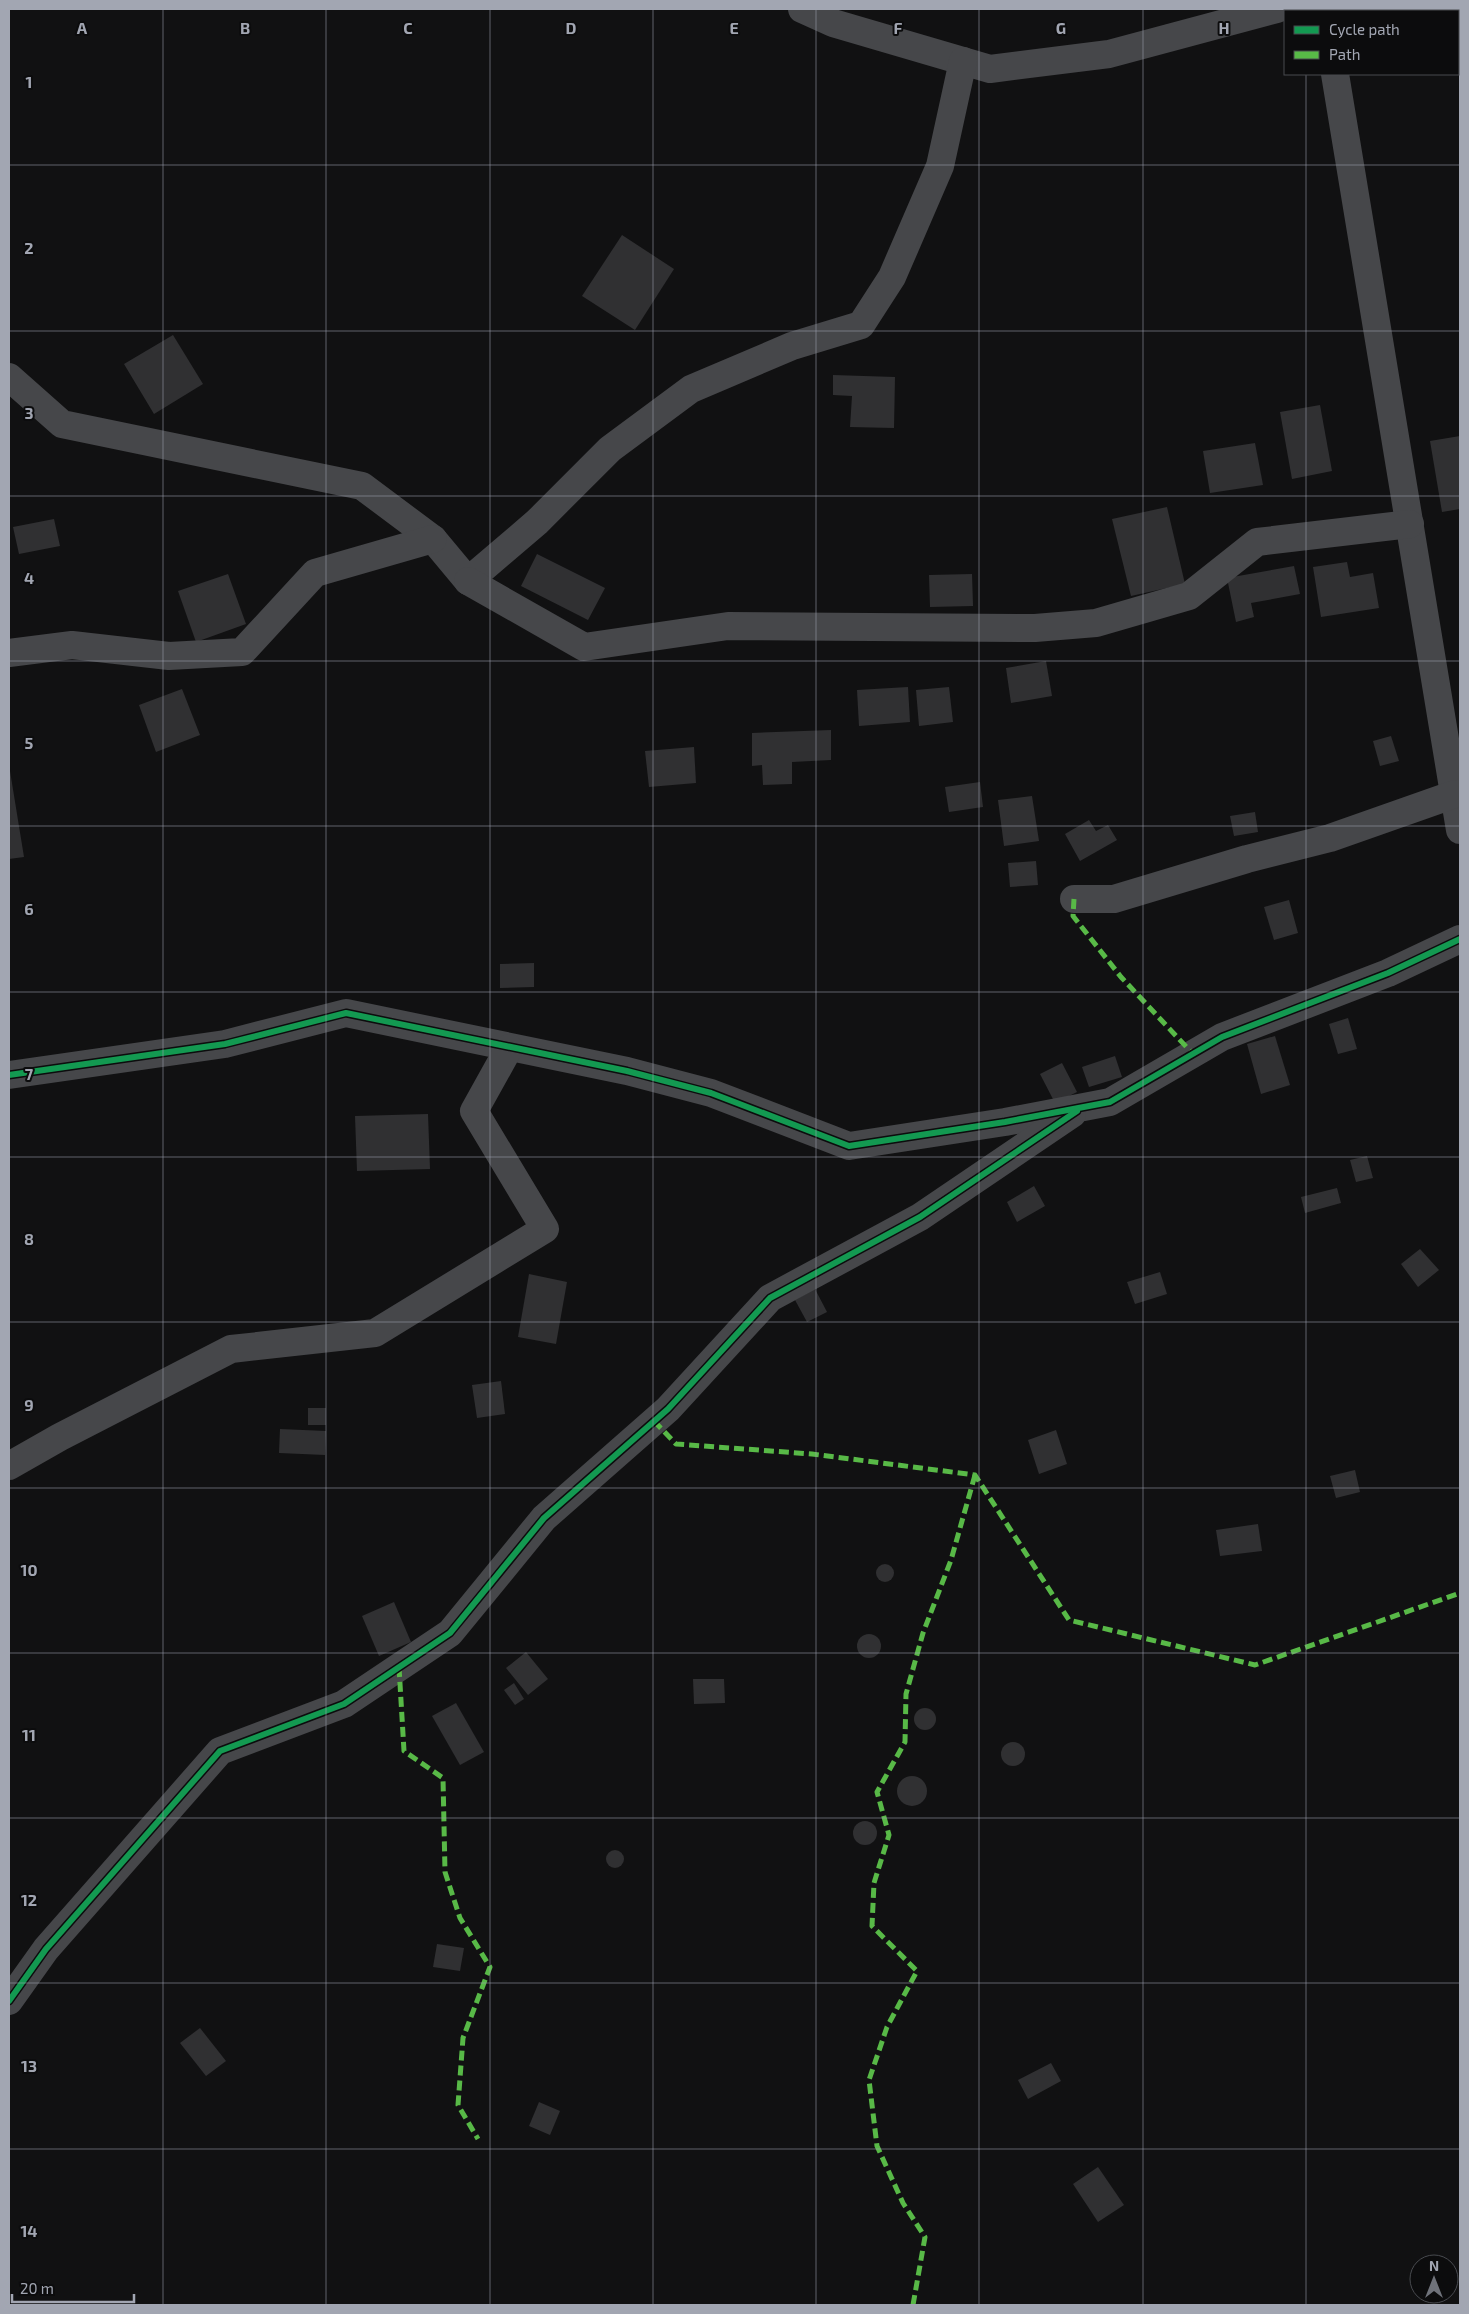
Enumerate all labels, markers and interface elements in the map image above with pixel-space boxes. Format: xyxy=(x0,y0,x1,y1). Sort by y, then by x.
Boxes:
legend xyxy=(1284,10,1459,75)
text: A xyxy=(77,18,88,37)
text: B xyxy=(240,18,250,37)
text: C xyxy=(403,18,413,37)
text: D xyxy=(566,18,577,37)
text: E xyxy=(729,18,739,37)
text: F xyxy=(894,18,903,37)
text: G xyxy=(1056,18,1066,37)
text: H xyxy=(1218,18,1230,37)
text: Cycle path xyxy=(1329,20,1400,38)
text: Path xyxy=(1329,45,1360,63)
text: 1 xyxy=(26,72,32,91)
text: 2 xyxy=(24,238,34,257)
text: 3 xyxy=(24,403,34,422)
text: 4 xyxy=(24,568,34,587)
text: 5 xyxy=(25,733,34,752)
text: 6 xyxy=(24,899,34,918)
text: 7 xyxy=(25,1064,34,1083)
text: 8 xyxy=(24,1229,34,1248)
text: 9 xyxy=(24,1395,34,1414)
text: 10 xyxy=(20,1560,38,1579)
text: 11 xyxy=(22,1725,36,1744)
text: 12 xyxy=(21,1890,37,1909)
text: 13 xyxy=(21,2056,37,2075)
text: 14 xyxy=(20,2221,38,2240)
north arrow xyxy=(1409,2254,1459,2304)
text: N xyxy=(1429,2257,1439,2274)
scale bar xyxy=(12,2272,135,2304)
text: 20 m xyxy=(20,2279,54,2297)

